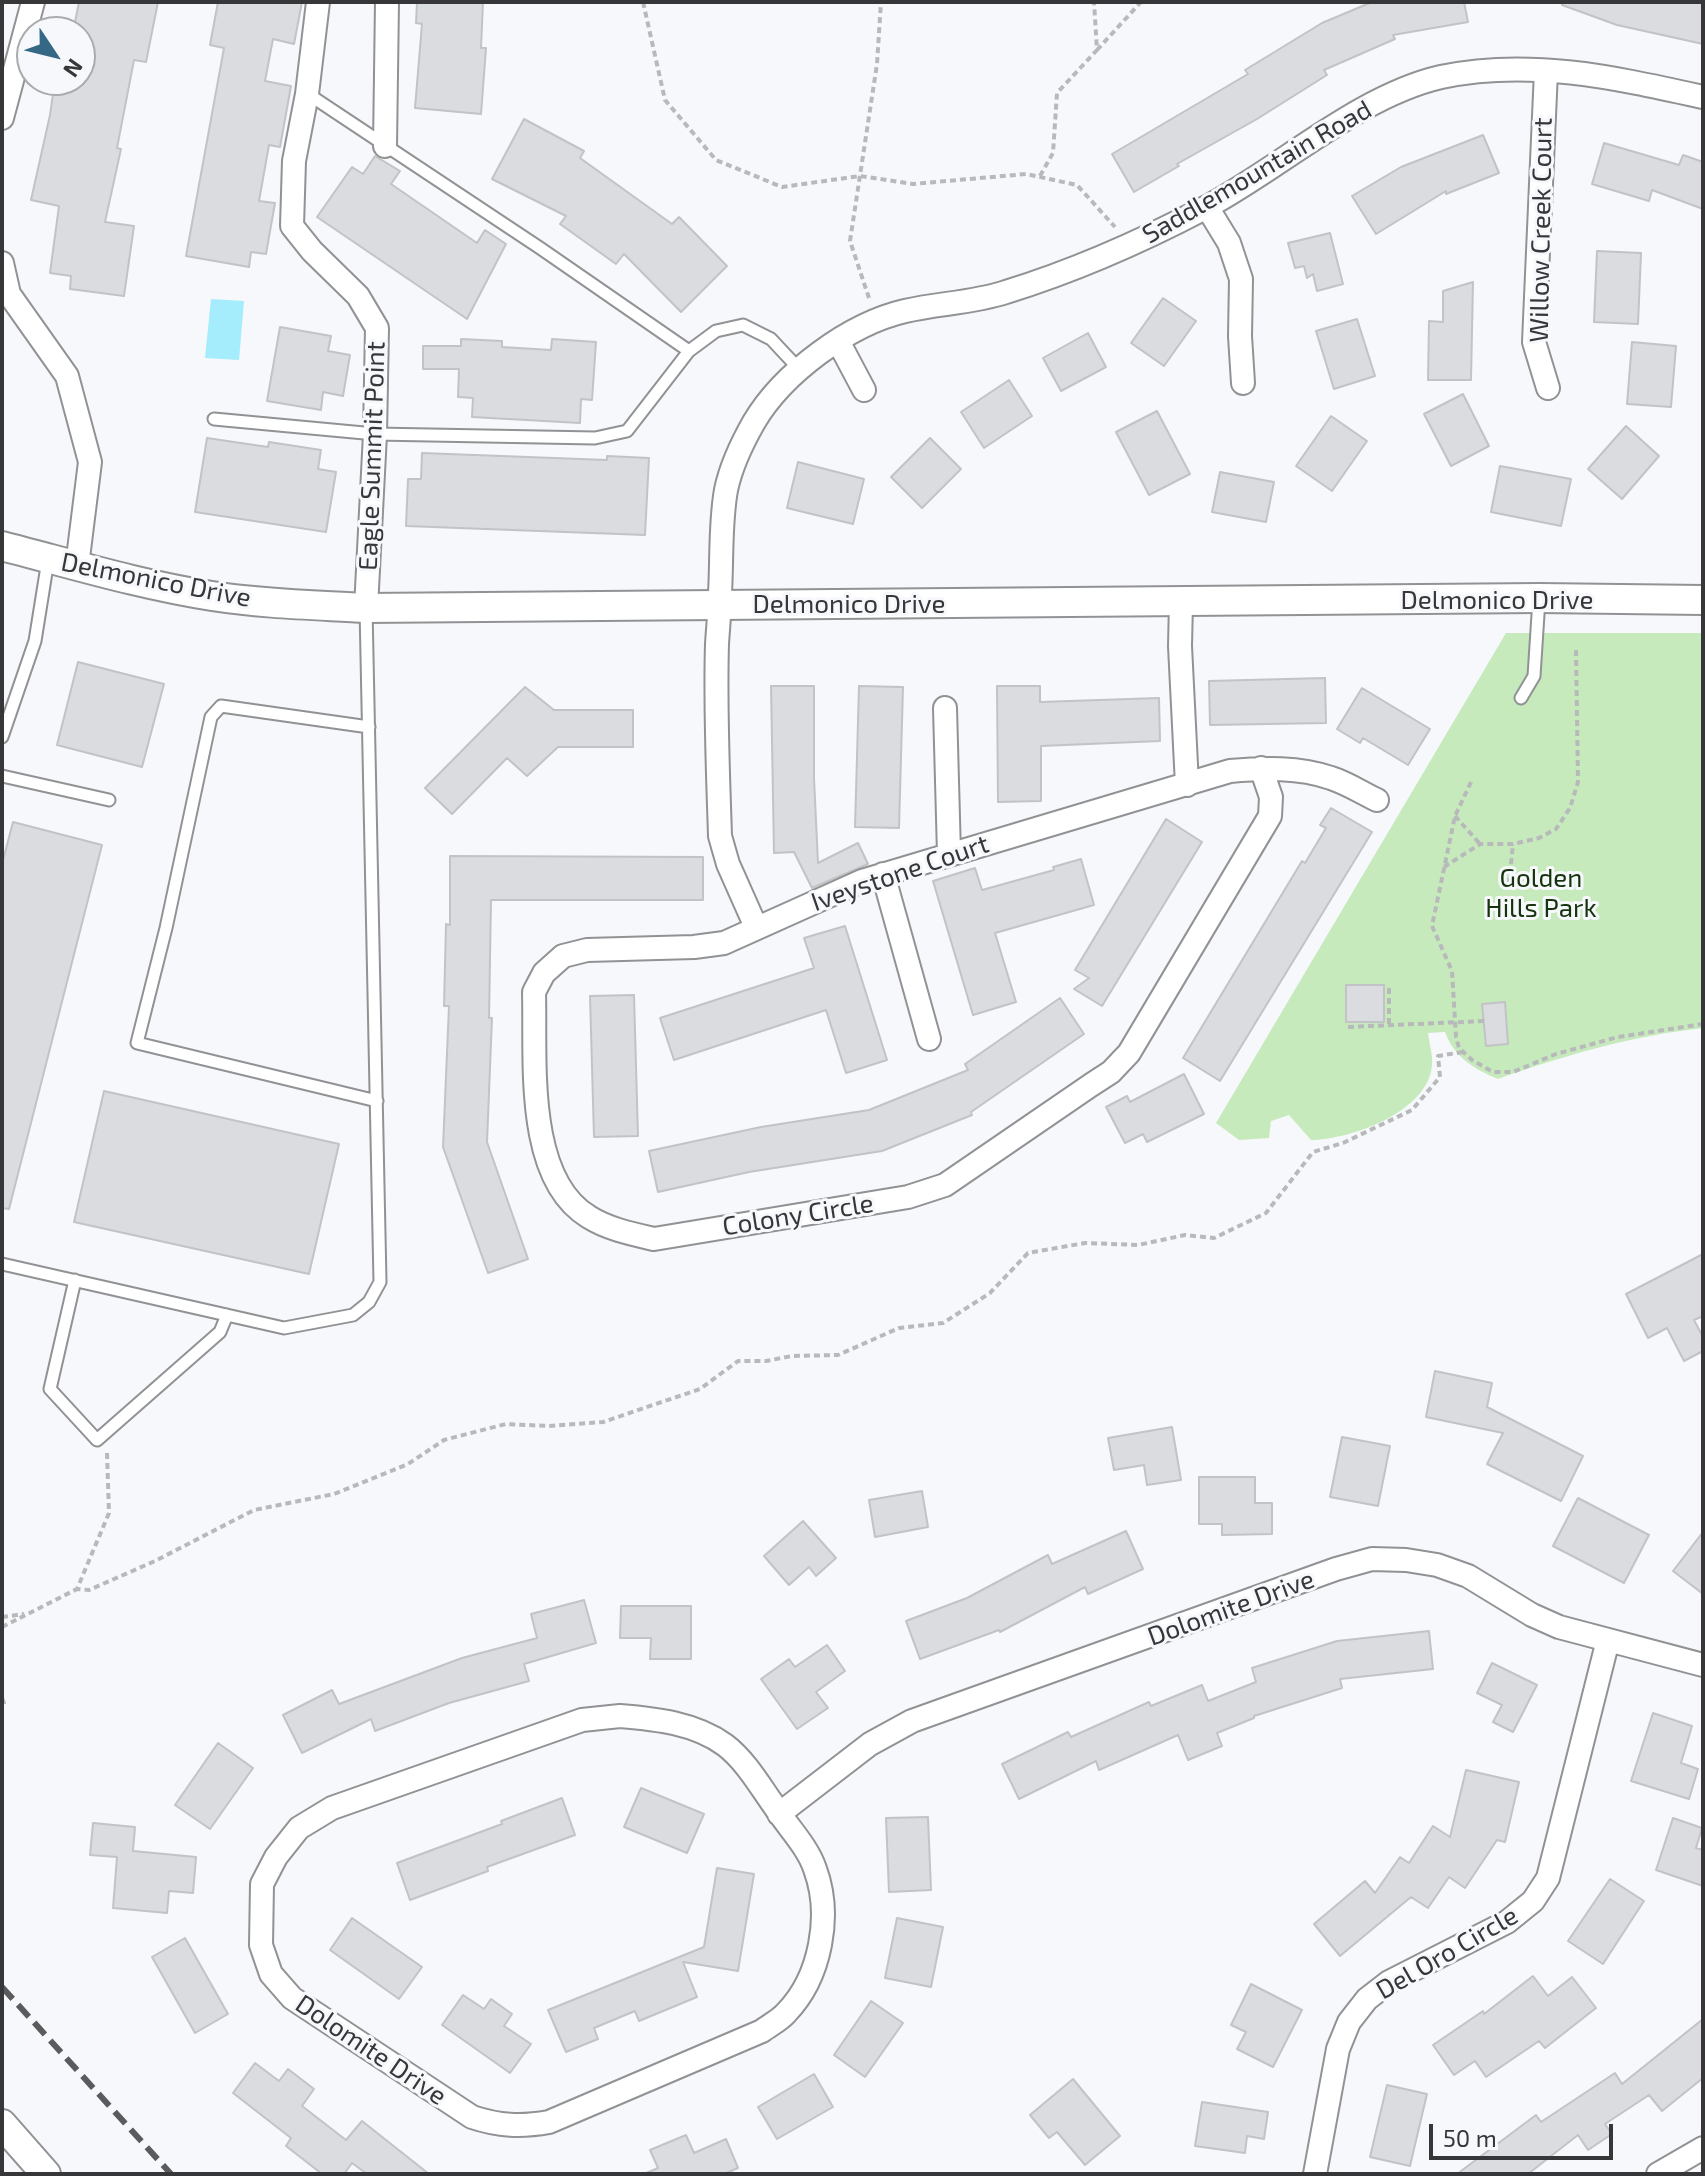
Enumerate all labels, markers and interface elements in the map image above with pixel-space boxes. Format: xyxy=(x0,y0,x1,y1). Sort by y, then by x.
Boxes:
north arrow xyxy=(16,16,96,96)
text: N xyxy=(59,55,89,83)
street label: Saddlemountain Road xyxy=(1137,94,1377,250)
street label: Willow Creek Court xyxy=(1523,117,1559,343)
street label: Eagle Summit Point xyxy=(352,341,392,571)
street label: Delmonico Drive xyxy=(58,546,254,614)
street label: Delmonico Drive xyxy=(1401,584,1593,616)
street label: Delmonico Drive xyxy=(753,588,945,620)
street label: Iveystone Court xyxy=(807,828,993,918)
park label: Golden Hills Park xyxy=(1485,862,1597,924)
street label: Colony Circle xyxy=(720,1188,876,1242)
street label: Dolomite Drive xyxy=(1143,1563,1319,1653)
street label: Del Oro Circle xyxy=(1371,1900,1523,2006)
street label: Dolomite Drive xyxy=(290,1988,452,2112)
scale bar xyxy=(1433,2108,1617,2158)
text: 50 m xyxy=(1443,2123,1497,2152)

